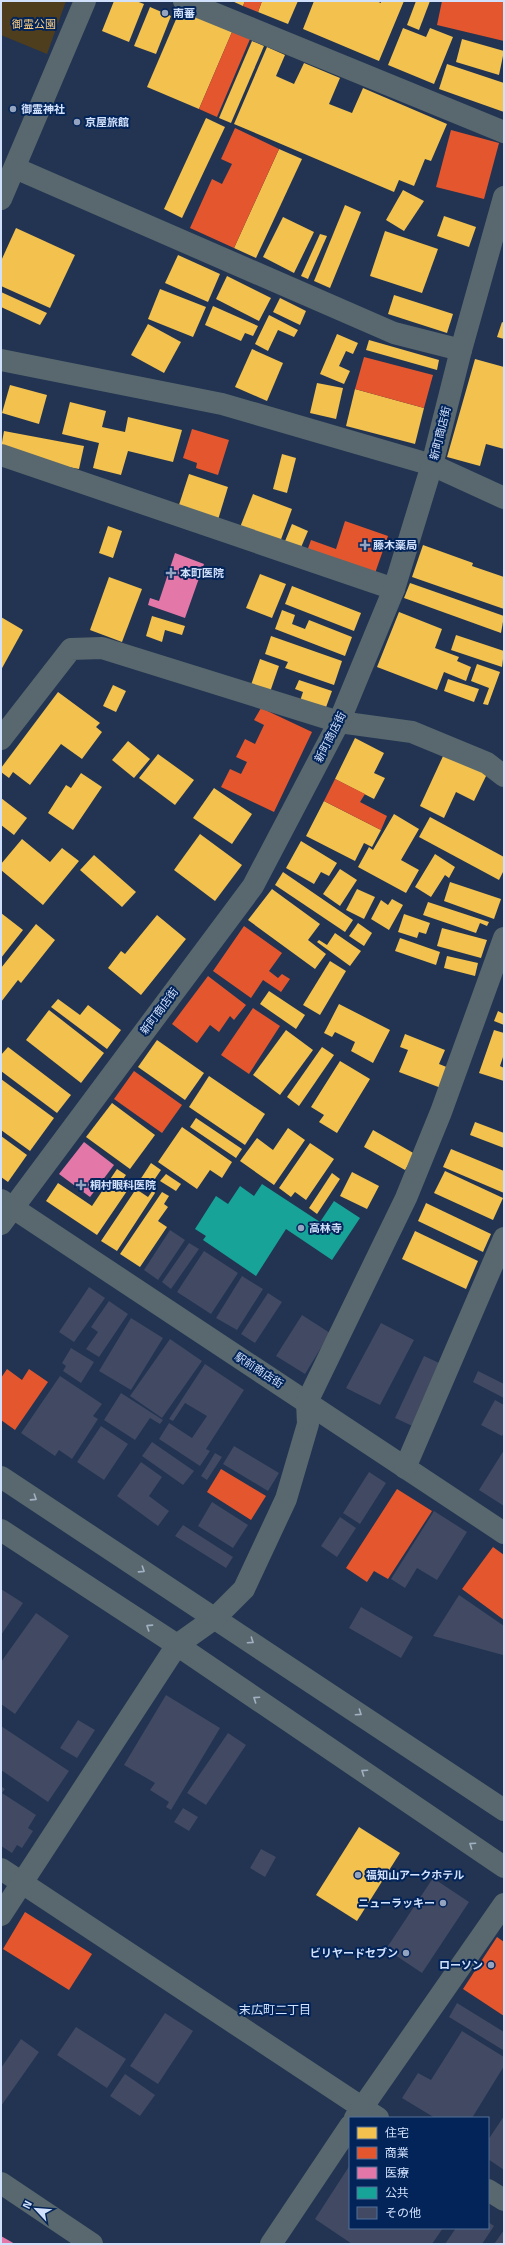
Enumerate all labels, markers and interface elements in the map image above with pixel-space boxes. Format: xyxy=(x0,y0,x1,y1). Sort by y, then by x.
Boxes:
place label: 南蕃 xyxy=(173,5,195,21)
marker: 南蕃 xyxy=(160,8,170,18)
park label: 御霊公園 xyxy=(11,16,56,32)
place label: 御霊神社 xyxy=(21,101,65,117)
marker: 御霊神社 xyxy=(8,104,18,114)
place label: 京屋旅館 xyxy=(85,114,129,130)
marker: 京屋旅館 xyxy=(72,117,82,127)
street label: 新町商店街 xyxy=(426,404,454,462)
place label: 藤木薬局 xyxy=(373,537,417,553)
marker: 藤木薬局 xyxy=(360,540,370,550)
place label: 本町医院 xyxy=(180,565,224,581)
marker: 本町医院 xyxy=(165,567,177,579)
street label: 新町商店街 xyxy=(310,709,350,765)
street label: 新町商店街 xyxy=(136,984,182,1038)
place label: 桐村眼科医院 xyxy=(90,1177,156,1193)
marker: 桐村眼科医院 xyxy=(75,1179,87,1191)
place label: 高林寺 xyxy=(309,1220,342,1236)
marker: 高林寺 xyxy=(296,1223,306,1233)
street label: 駅前商店街 xyxy=(232,1348,286,1392)
one-way arrow xyxy=(29,1493,36,1500)
one-way arrow xyxy=(138,1565,145,1573)
one-way arrow xyxy=(146,1625,153,1632)
one-way arrow xyxy=(246,1637,253,1644)
one-way arrow xyxy=(254,1697,261,1704)
one-way arrow xyxy=(355,1709,362,1716)
one-way arrow xyxy=(361,1769,368,1777)
one-way arrow xyxy=(469,1842,476,1850)
place label: 福知山アークホテル xyxy=(366,1867,464,1883)
marker: 福知山アークホテル xyxy=(353,1870,363,1880)
place label: ニューラッキー xyxy=(358,1895,435,1911)
marker: ニューラッキー xyxy=(438,1898,448,1908)
place label: ビリヤードセブン xyxy=(310,1945,398,1961)
marker: ビリヤードセブン xyxy=(401,1948,411,1958)
place label: ローソン xyxy=(439,1957,483,1973)
marker: ローソン xyxy=(486,1960,496,1970)
district label: 末広町二丁目 xyxy=(239,2000,311,2019)
legend xyxy=(349,2117,489,2229)
text: 住宅 xyxy=(385,2123,409,2142)
text: 商業 xyxy=(385,2143,409,2162)
text: 医療 xyxy=(385,2163,409,2182)
text: 公共 xyxy=(385,2183,409,2202)
north arrow xyxy=(16,2189,56,2229)
text: N xyxy=(18,2198,36,2212)
text: その他 xyxy=(385,2203,421,2222)

